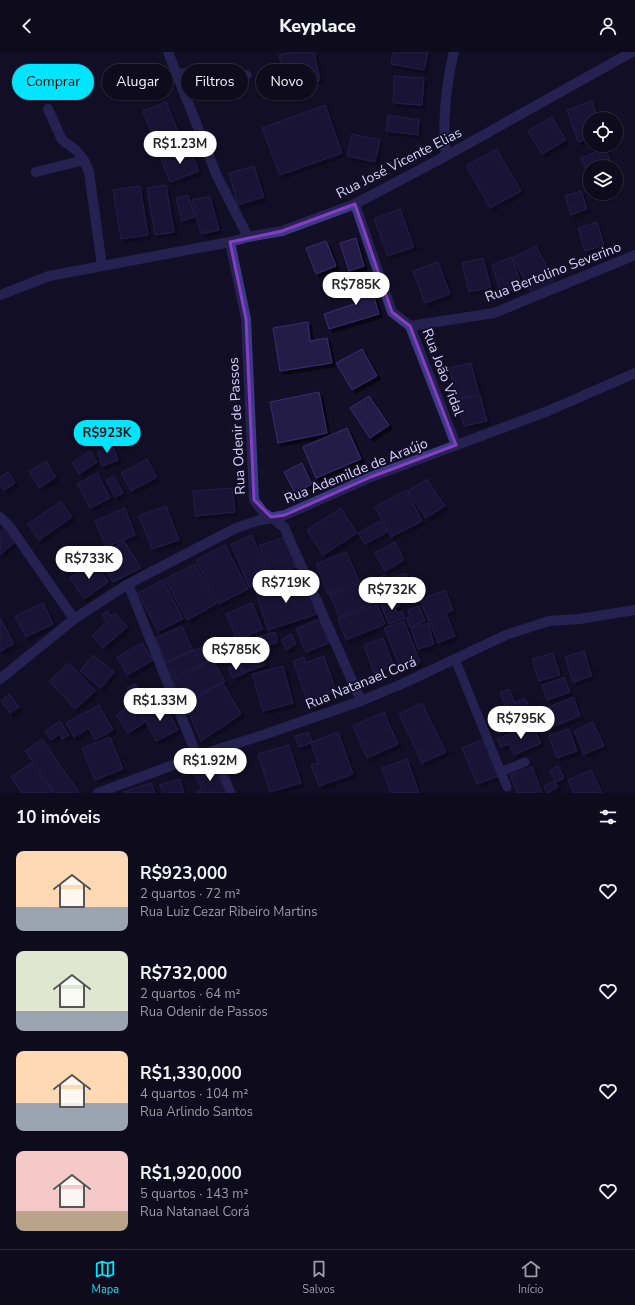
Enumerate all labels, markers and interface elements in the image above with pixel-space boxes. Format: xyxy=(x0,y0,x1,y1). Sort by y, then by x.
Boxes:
text: Keyplace xyxy=(279,14,356,38)
icon: back xyxy=(16,15,38,37)
icon: person xyxy=(597,15,619,37)
chip: Comprar xyxy=(12,64,94,100)
chip: Alugar xyxy=(102,64,173,100)
chip: Filtros xyxy=(181,64,248,100)
chip: Novo xyxy=(256,64,317,100)
map controls xyxy=(583,112,623,200)
button: locate xyxy=(583,112,623,152)
street label: Rua José Vicente Elias xyxy=(333,123,465,203)
pin: R$1.23M xyxy=(143,131,217,165)
text: R$1.23M xyxy=(153,135,207,153)
button: layers xyxy=(583,160,623,200)
street label: Rua Bertolino Severino xyxy=(482,237,624,307)
pin: R$785K xyxy=(323,272,389,306)
text: R$785K xyxy=(332,276,380,294)
street label: Rua João Vidal xyxy=(418,326,469,419)
street label: Rua Odenir de Passos xyxy=(224,357,250,495)
pin: R$923K xyxy=(74,420,140,454)
text: R$923K xyxy=(83,424,131,442)
street label: Rua Ademilde de Araújo xyxy=(281,433,431,509)
pin: R$733K xyxy=(56,546,122,580)
text: R$733K xyxy=(65,550,113,568)
pin: R$719K xyxy=(253,570,319,604)
text: R$719K xyxy=(262,574,310,592)
pin: R$732K xyxy=(359,577,425,611)
text: R$732K xyxy=(368,581,416,599)
pin: R$785K xyxy=(203,637,269,671)
text: R$785K xyxy=(212,641,260,659)
street label: Rua Natanael Corá xyxy=(303,652,419,714)
pin: R$1.33M xyxy=(123,688,197,722)
text: R$1.33M xyxy=(133,692,187,710)
pin: R$795K xyxy=(488,706,554,740)
text: R$795K xyxy=(497,710,545,728)
pin: R$1.92M xyxy=(173,748,247,782)
text: R$1.92M xyxy=(183,752,237,770)
text: 10 imóveis xyxy=(16,806,101,829)
icon: filters xyxy=(597,806,619,828)
text: R$923,000 xyxy=(140,862,227,885)
icon: home xyxy=(48,867,96,915)
icon: heart xyxy=(597,880,619,902)
text: 2 quartos · 72 m² xyxy=(140,885,241,903)
text: Rua Luiz Cezar Ribeiro Martins xyxy=(140,903,317,921)
text: R$732,000 xyxy=(140,962,227,985)
icon: home xyxy=(48,967,96,1015)
icon: heart xyxy=(597,980,619,1002)
text: 2 quartos · 64 m² xyxy=(140,985,241,1003)
text: Rua Odenir de Passos xyxy=(140,1003,268,1021)
text: R$1,330,000 xyxy=(140,1062,242,1085)
icon: home xyxy=(48,1067,96,1115)
icon: heart xyxy=(597,1080,619,1102)
text: 4 quartos · 104 m² xyxy=(140,1085,248,1103)
text: Rua Arlindo Santos xyxy=(140,1103,253,1121)
text: R$1,920,000 xyxy=(140,1162,242,1185)
icon: home xyxy=(48,1167,96,1215)
icon: heart xyxy=(597,1180,619,1202)
text: 5 quartos · 143 m² xyxy=(140,1185,248,1203)
text: Rua Natanael Corá xyxy=(140,1203,250,1221)
tab: Mapa xyxy=(92,1258,119,1297)
tab: Salvos xyxy=(302,1258,335,1297)
tab: Início xyxy=(518,1258,543,1297)

